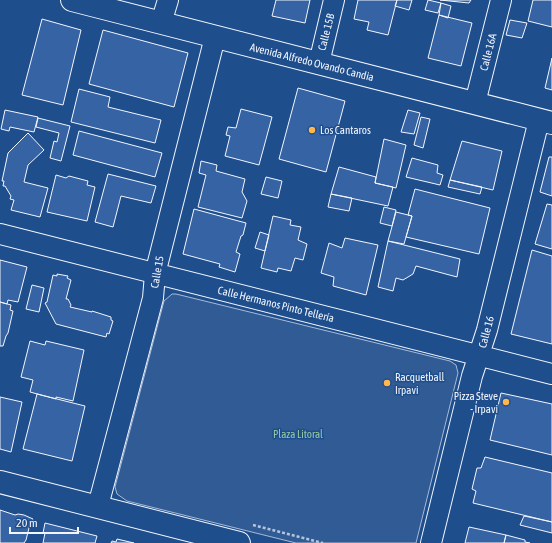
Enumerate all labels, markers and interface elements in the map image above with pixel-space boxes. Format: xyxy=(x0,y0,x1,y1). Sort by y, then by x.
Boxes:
street label: Calle 15B xyxy=(316,11,337,52)
street label: Calle 16A xyxy=(478,32,499,72)
street label: Avenida Alfredo Ovando Candia xyxy=(249,41,375,83)
place label: Los Cantaros xyxy=(320,124,371,136)
marker: Los Cantaros xyxy=(307,125,317,135)
street label: Calle 15 xyxy=(148,255,166,289)
street label: Calle Hermanos Pinto Tellería xyxy=(217,284,335,324)
street label: Calle 16 xyxy=(476,315,496,349)
place label: Racquetball Irpavi xyxy=(395,371,445,396)
marker: Racquetball Irpavi xyxy=(382,378,392,388)
place label: Pizza Steve - Irpavi xyxy=(454,390,498,415)
marker: Pizza Steve - Irpavi xyxy=(501,397,511,407)
park label: Plaza Litoral xyxy=(273,428,323,440)
scale bar xyxy=(10,509,78,535)
text: 20 m xyxy=(16,516,38,530)

